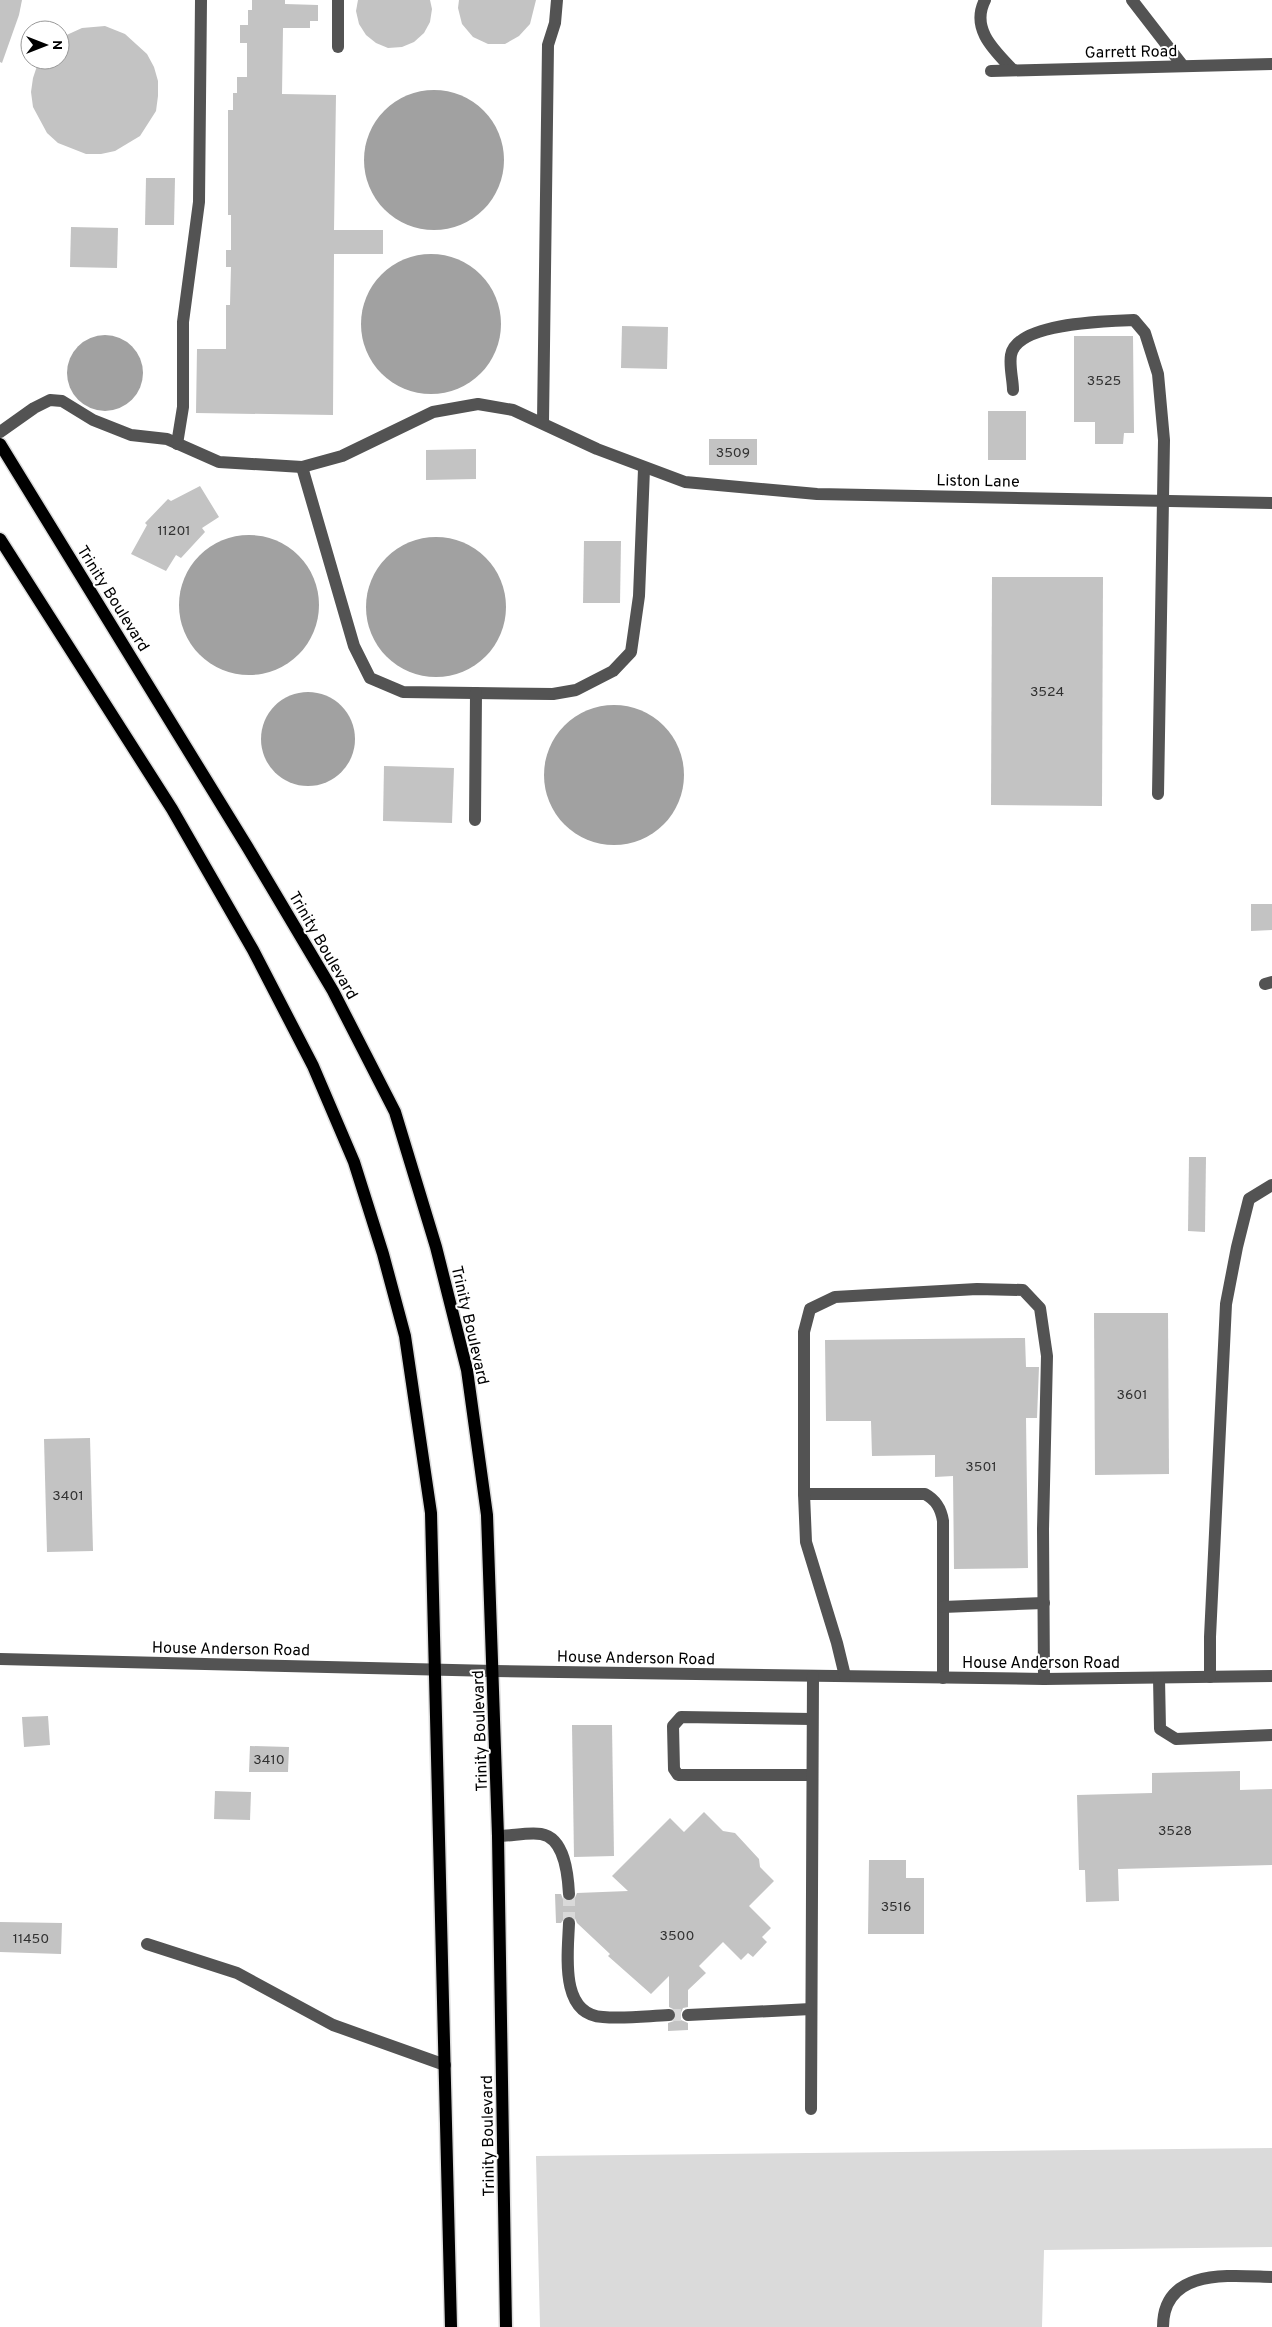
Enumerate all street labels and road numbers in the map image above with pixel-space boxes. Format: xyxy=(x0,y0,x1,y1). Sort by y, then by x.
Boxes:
street label: Garrett Road xyxy=(1085,42,1178,64)
street label: Liston Lane xyxy=(936,471,1020,493)
street label: Trinity Boulevard xyxy=(72,542,153,656)
street label: Trinity Boulevard xyxy=(283,888,361,1004)
street label: Trinity Boulevard xyxy=(446,1264,492,1387)
street label: House Anderson Road xyxy=(152,1639,310,1661)
street label: House Anderson Road xyxy=(557,1648,715,1670)
street label: House Anderson Road xyxy=(962,1654,1120,1674)
street label: Trinity Boulevard xyxy=(469,1670,493,1792)
street label: Trinity Boulevard xyxy=(478,2075,500,2197)

